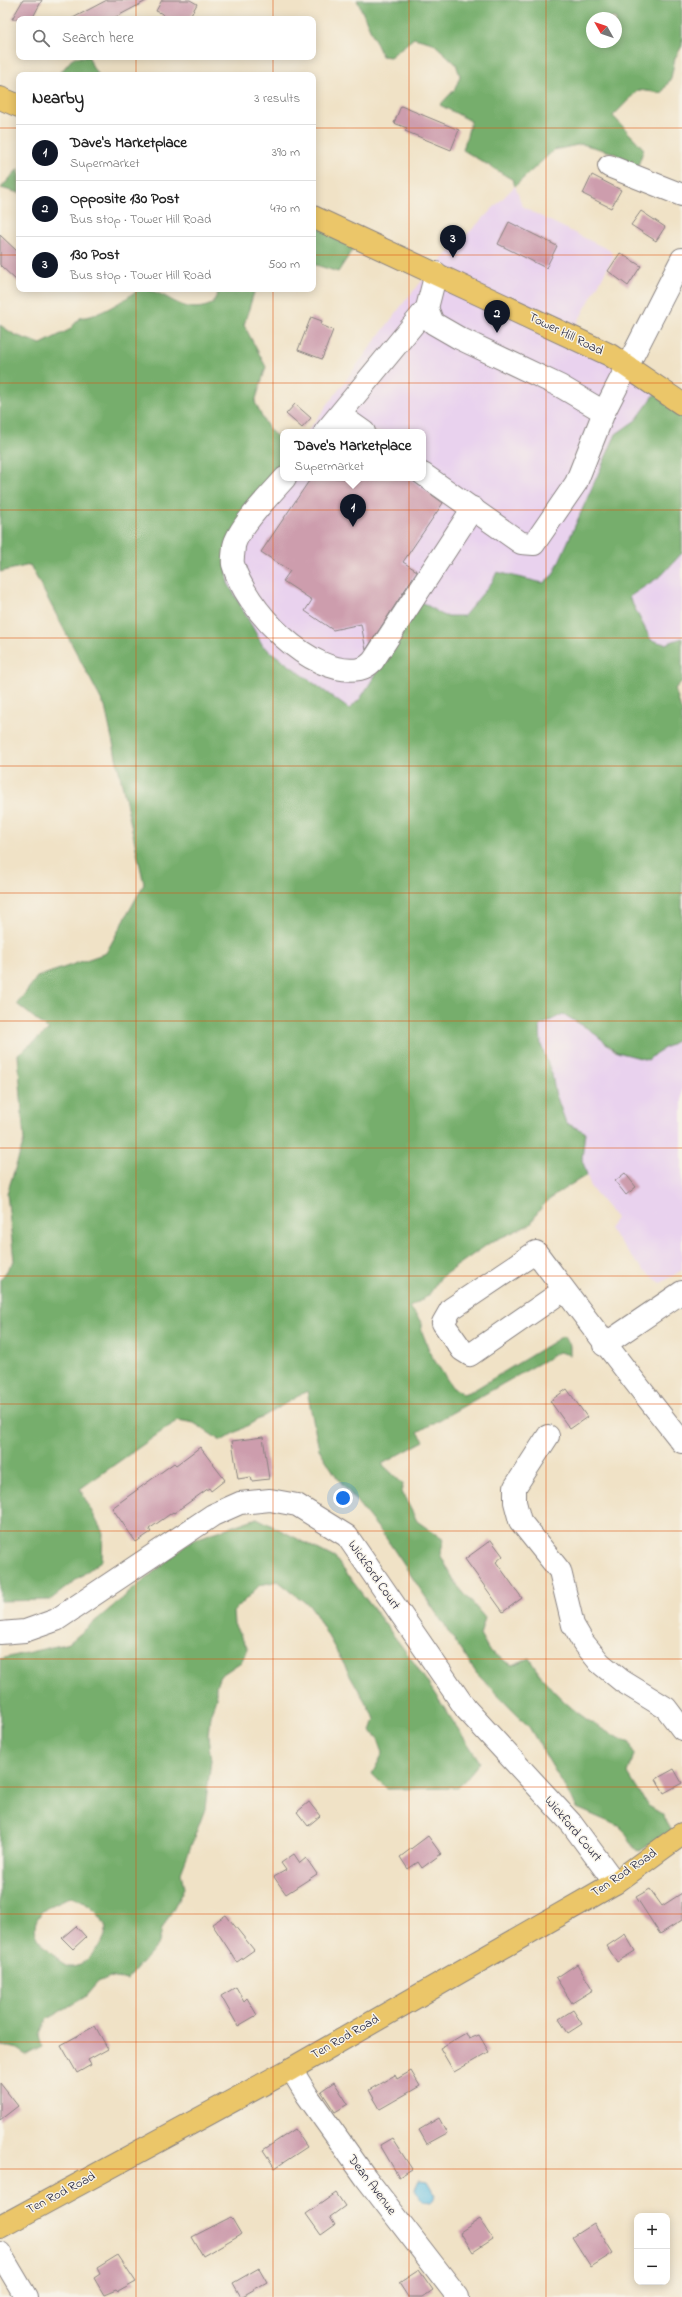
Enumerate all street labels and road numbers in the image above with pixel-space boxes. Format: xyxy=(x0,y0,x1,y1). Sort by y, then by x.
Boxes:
street label: Tower Hill Road xyxy=(525,308,607,361)
street label: Wickford Court xyxy=(343,1536,405,1614)
street label: Wickford Court xyxy=(540,1792,607,1867)
street label: Ten Rod Road xyxy=(587,1844,661,1902)
street label: Ten Rod Road xyxy=(307,2009,383,2064)
street label: Dean Avenue xyxy=(342,2150,401,2219)
street label: Ten Rod Road xyxy=(23,2167,99,2219)

